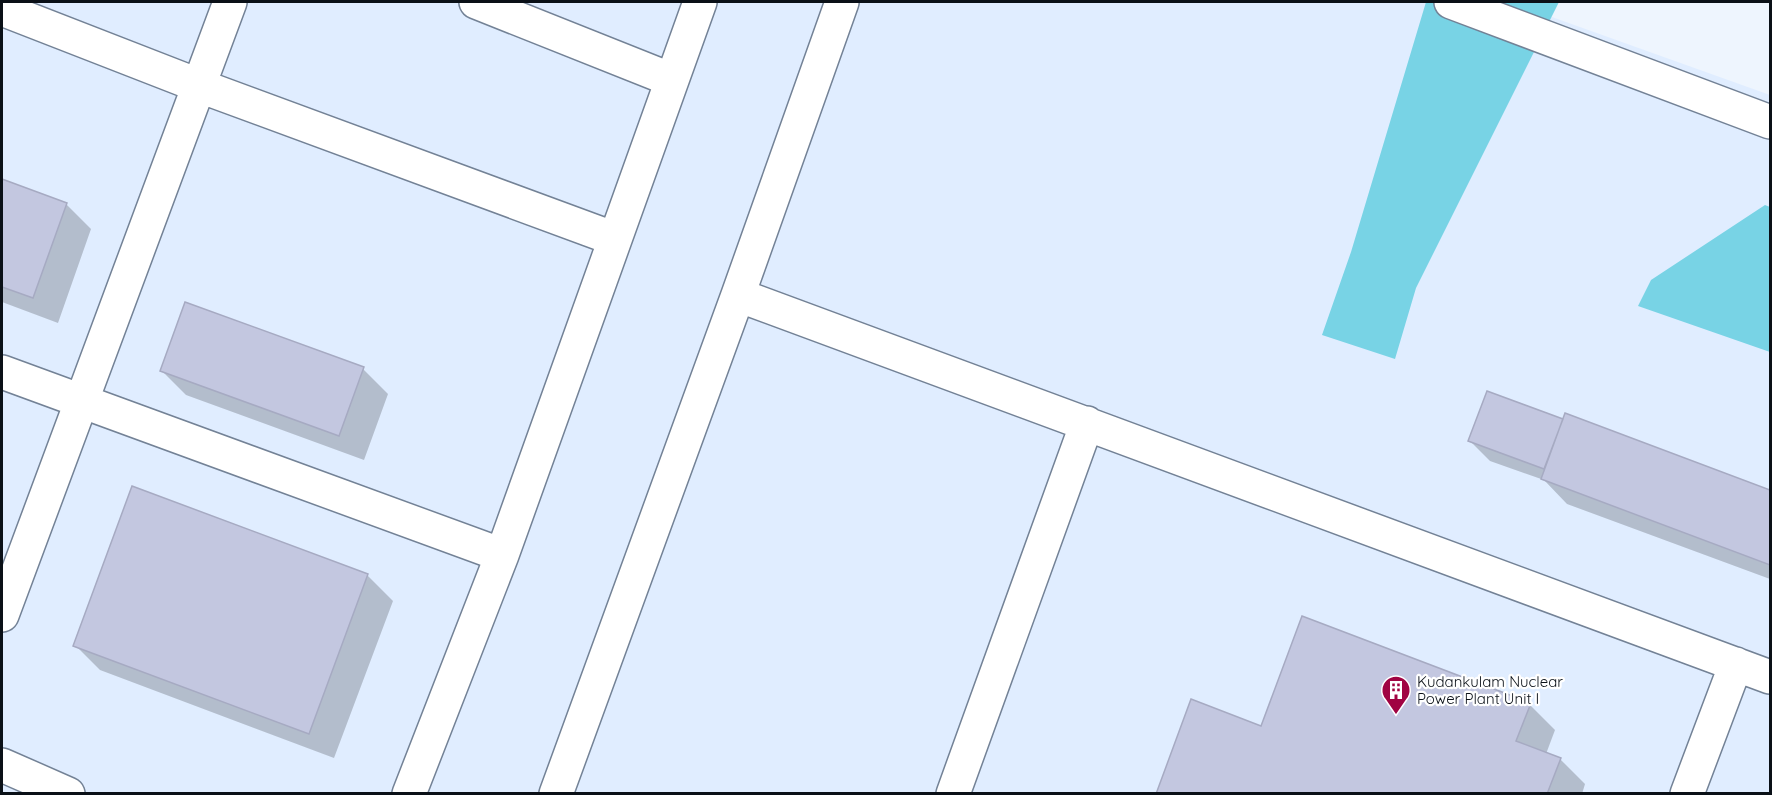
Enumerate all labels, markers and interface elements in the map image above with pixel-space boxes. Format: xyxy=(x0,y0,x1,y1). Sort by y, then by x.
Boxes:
place label: Kudankulam Nuclear Power Plant Unit I xyxy=(1417,672,1563,708)
building icon: Kudankulam Nuclear Power Plant Unit I xyxy=(1380,674,1412,716)

